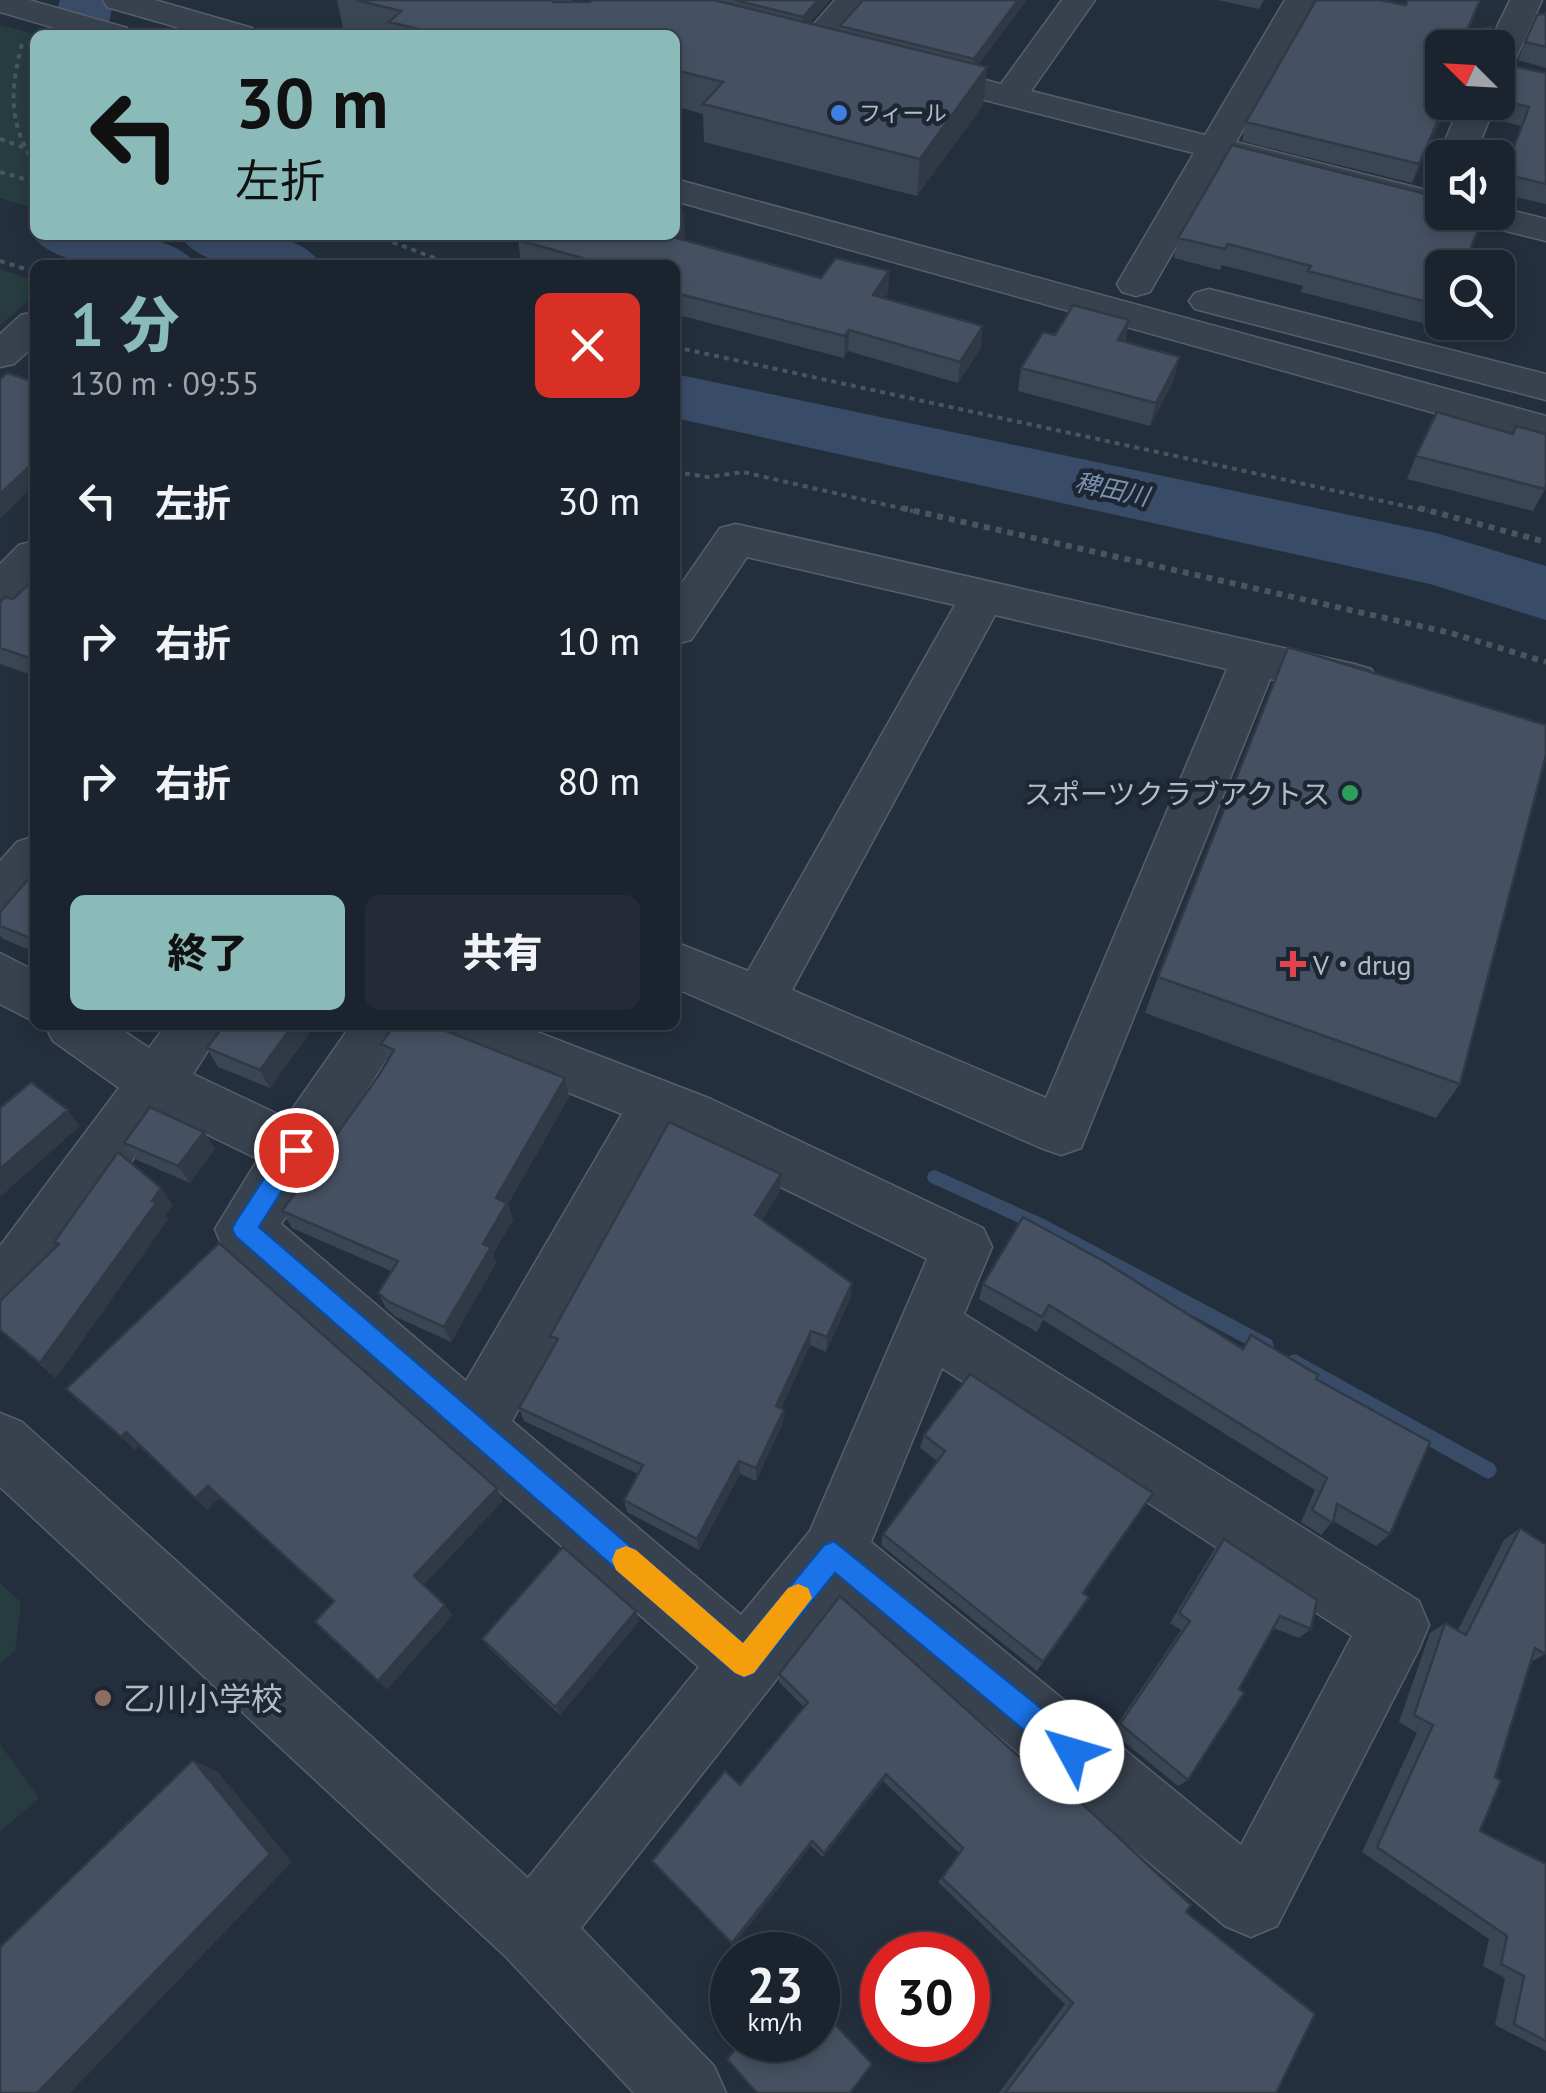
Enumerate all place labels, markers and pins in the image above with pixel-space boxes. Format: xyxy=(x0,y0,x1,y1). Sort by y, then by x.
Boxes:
place label: フィール xyxy=(859,99,947,127)
marker: フィール xyxy=(828,102,850,124)
place label: スポーツクラブアクトス xyxy=(1024,775,1330,812)
marker: スポーツクラブアクトス xyxy=(1339,782,1361,804)
place label: V・drug xyxy=(1312,946,1412,983)
marker: V・drug xyxy=(1282,953,1304,975)
pin xyxy=(254,1108,339,1193)
place label: 乙川小学校 xyxy=(123,1677,283,1719)
marker: 乙川小学校 xyxy=(92,1687,114,1709)

